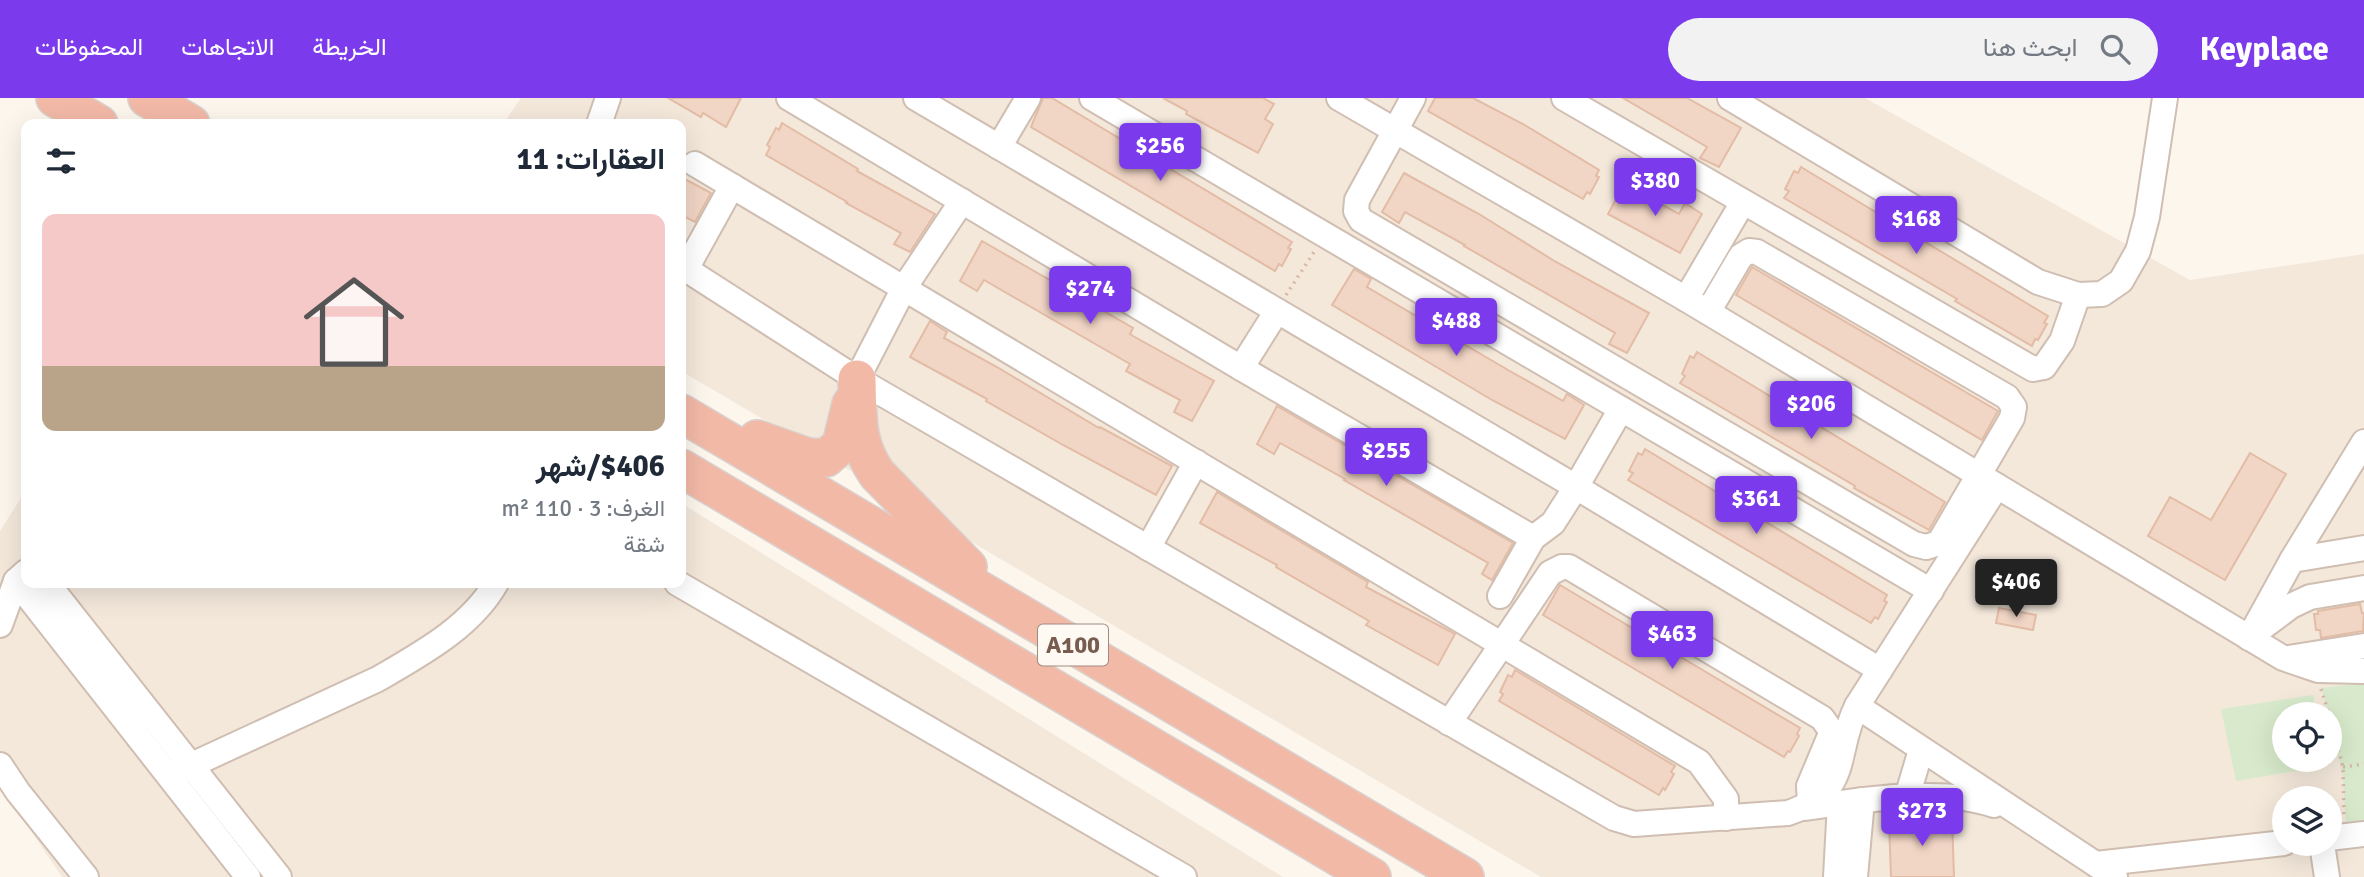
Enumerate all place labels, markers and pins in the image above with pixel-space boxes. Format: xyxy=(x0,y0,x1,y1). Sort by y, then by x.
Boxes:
pin: $256 xyxy=(1119,123,1201,183)
pin: $380 xyxy=(1614,158,1696,218)
pin: $168 xyxy=(1875,197,1957,256)
pin: $274 xyxy=(1049,266,1131,326)
pin: $488 xyxy=(1415,299,1497,358)
pin: $206 xyxy=(1770,382,1852,441)
pin: $255 xyxy=(1345,428,1427,488)
pin: $361 xyxy=(1715,476,1797,536)
pin: $406 xyxy=(1975,560,2057,619)
pin: $463 xyxy=(1631,612,1713,671)
pin: $273 xyxy=(1881,788,1963,848)

